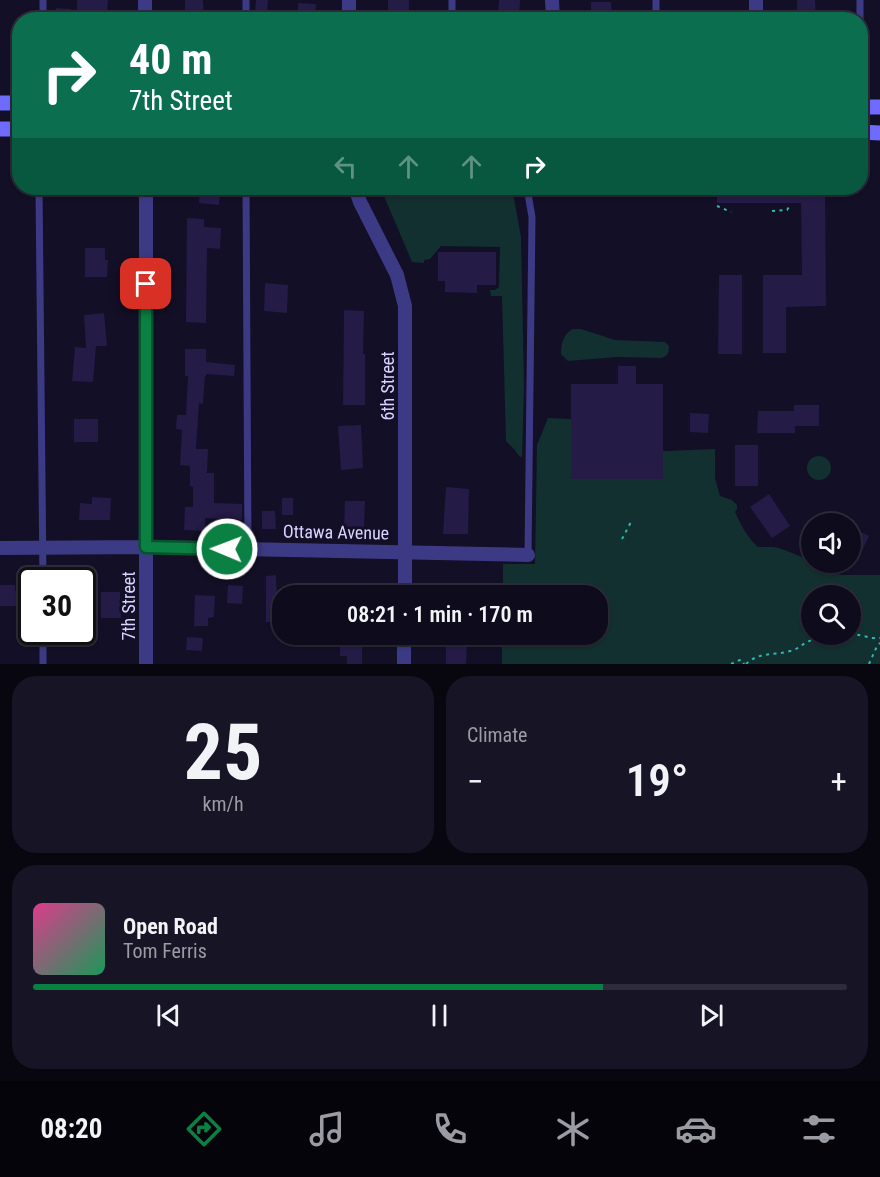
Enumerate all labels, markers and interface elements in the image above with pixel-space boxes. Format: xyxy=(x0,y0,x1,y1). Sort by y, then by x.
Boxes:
text: 40 m xyxy=(129,35,212,84)
icon: right xyxy=(30,36,108,114)
text: 7th Street xyxy=(129,85,233,117)
icon: left xyxy=(329,150,362,183)
icon: ahead xyxy=(392,150,425,183)
icon: ahead xyxy=(455,150,488,183)
icon: right xyxy=(518,150,551,183)
pin xyxy=(120,258,171,309)
icon: arrive xyxy=(129,267,162,300)
street label: 6th Street xyxy=(377,351,398,421)
map controls xyxy=(801,513,861,645)
button: sound xyxy=(801,513,861,573)
position arrow xyxy=(195,517,259,581)
street label: Ottawa Avenue xyxy=(283,521,389,543)
speed limit sign: 30 xyxy=(18,567,96,645)
street label: 7th Street xyxy=(118,571,139,641)
button: search xyxy=(801,585,861,645)
text: 08:21 · 1 min · 170 m xyxy=(347,602,533,627)
text: 25 xyxy=(184,707,262,798)
text: Climate xyxy=(467,723,527,747)
text: 19° xyxy=(626,754,688,807)
text: − xyxy=(467,762,484,801)
text: + xyxy=(831,762,847,801)
text: km/h xyxy=(202,792,244,816)
text: Open Road xyxy=(123,914,218,939)
text: Tom Ferris xyxy=(123,939,207,963)
icon: previous xyxy=(152,999,185,1032)
icon: pause xyxy=(423,999,456,1032)
icon: next xyxy=(695,999,728,1032)
icon: directions xyxy=(183,1108,225,1150)
icon: music xyxy=(306,1108,348,1150)
icon: phone xyxy=(429,1108,471,1150)
icon: climate xyxy=(552,1108,594,1150)
icon: car xyxy=(675,1108,717,1150)
icon: filters xyxy=(798,1108,840,1150)
text: 08:20 xyxy=(40,1113,102,1145)

